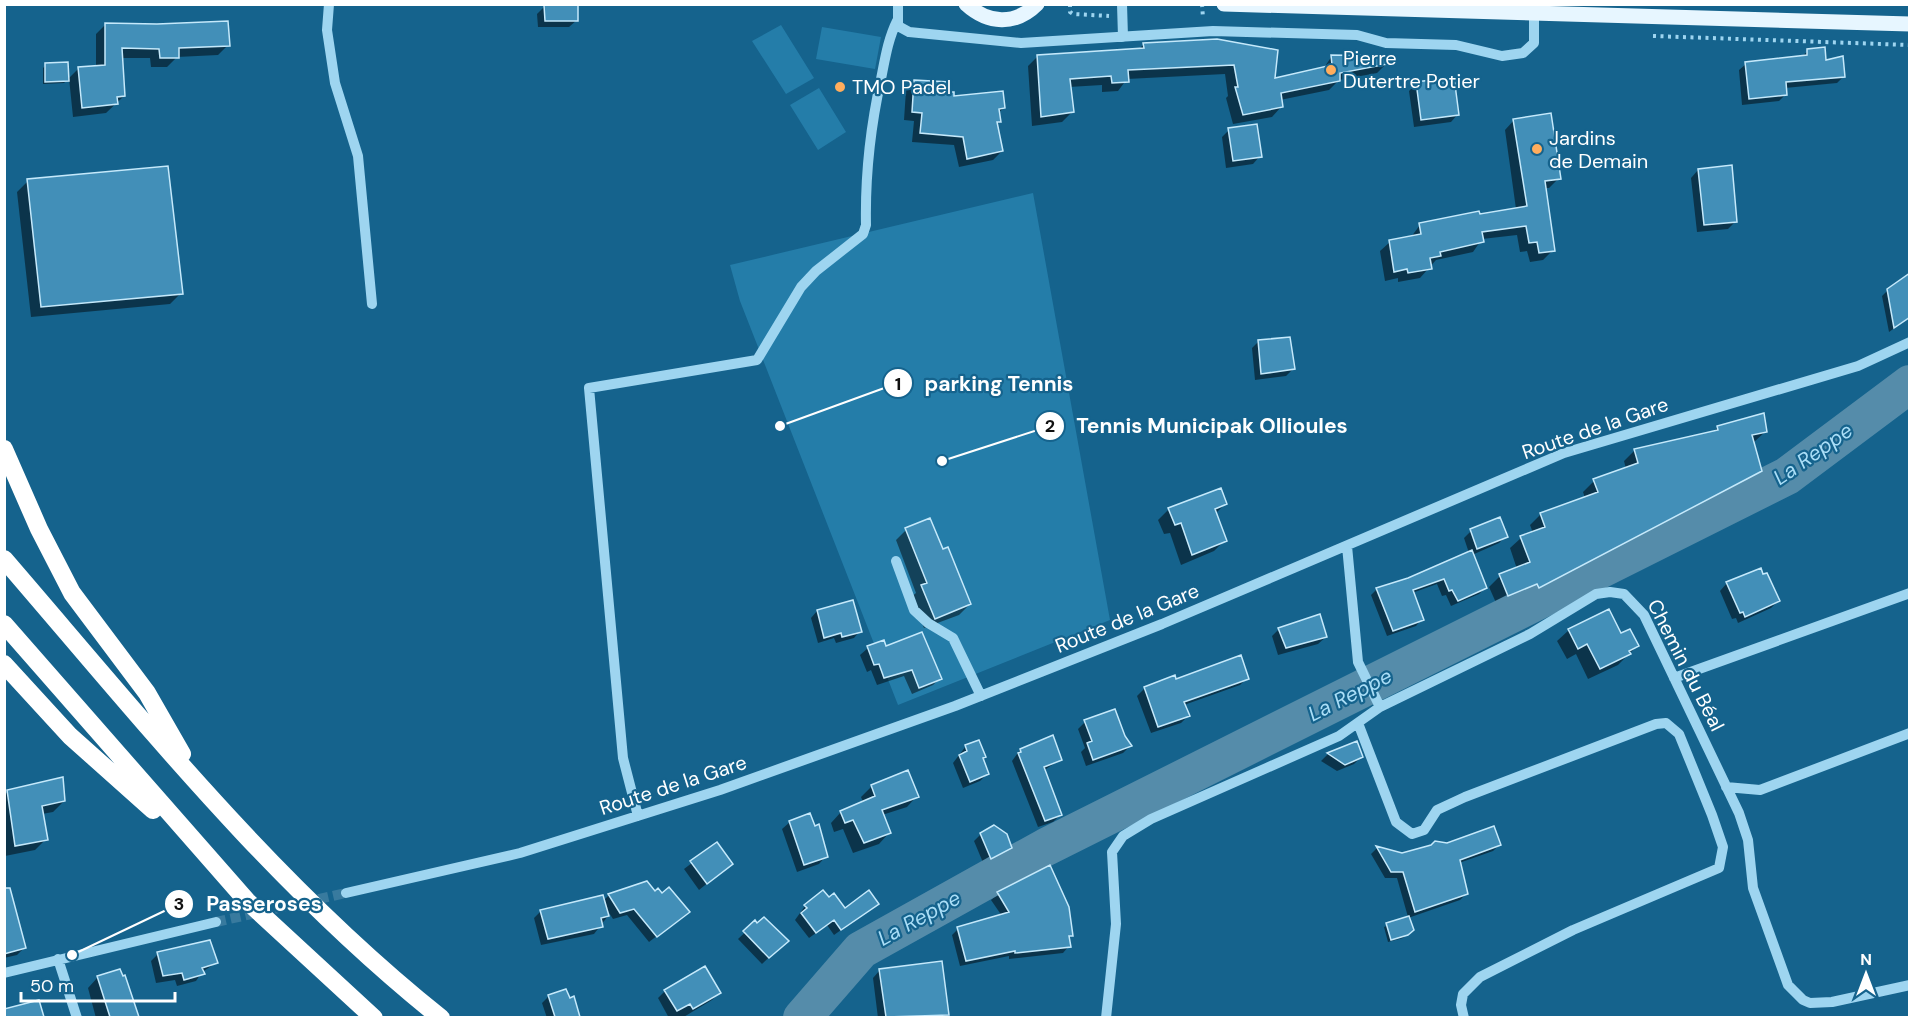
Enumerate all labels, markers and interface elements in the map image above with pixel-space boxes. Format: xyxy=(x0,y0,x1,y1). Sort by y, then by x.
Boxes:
place label: Pierre Dutertre Potier xyxy=(1343,45,1480,94)
marker: Pierre Dutertre Potier xyxy=(1324,63,1338,77)
place label: TMO Padel xyxy=(852,74,951,100)
marker: TMO Padel xyxy=(833,80,847,94)
place label: Jardins de Demain xyxy=(1549,125,1648,174)
marker: Jardins de Demain xyxy=(1530,142,1544,156)
callout: parking Tennis xyxy=(883,364,1086,403)
text: parking Tennis xyxy=(924,370,1074,398)
text: 1 xyxy=(895,372,901,396)
street label: Route de la Gare xyxy=(1518,391,1672,465)
callout: Tennis Municipak Ollioules xyxy=(1035,406,1360,445)
text: Tennis Municipak Ollioules xyxy=(1076,412,1348,440)
text: 2 xyxy=(1045,414,1055,438)
water label: La Reppe xyxy=(1768,416,1858,492)
street label: Route de la Gare xyxy=(1051,577,1203,659)
street label: Chemin du Béal xyxy=(1642,595,1730,735)
water label: La Reppe xyxy=(1303,662,1397,728)
street label: Route de la Gare xyxy=(596,749,750,821)
callout: Passeroses xyxy=(164,884,334,923)
water label: La Reppe xyxy=(872,884,966,952)
text: Passeroses xyxy=(206,890,322,918)
text: 3 xyxy=(174,892,184,916)
north arrow xyxy=(1836,944,1896,1004)
text: N xyxy=(1860,949,1872,970)
scale bar xyxy=(21,965,176,1003)
text: 50 m xyxy=(30,974,74,998)

